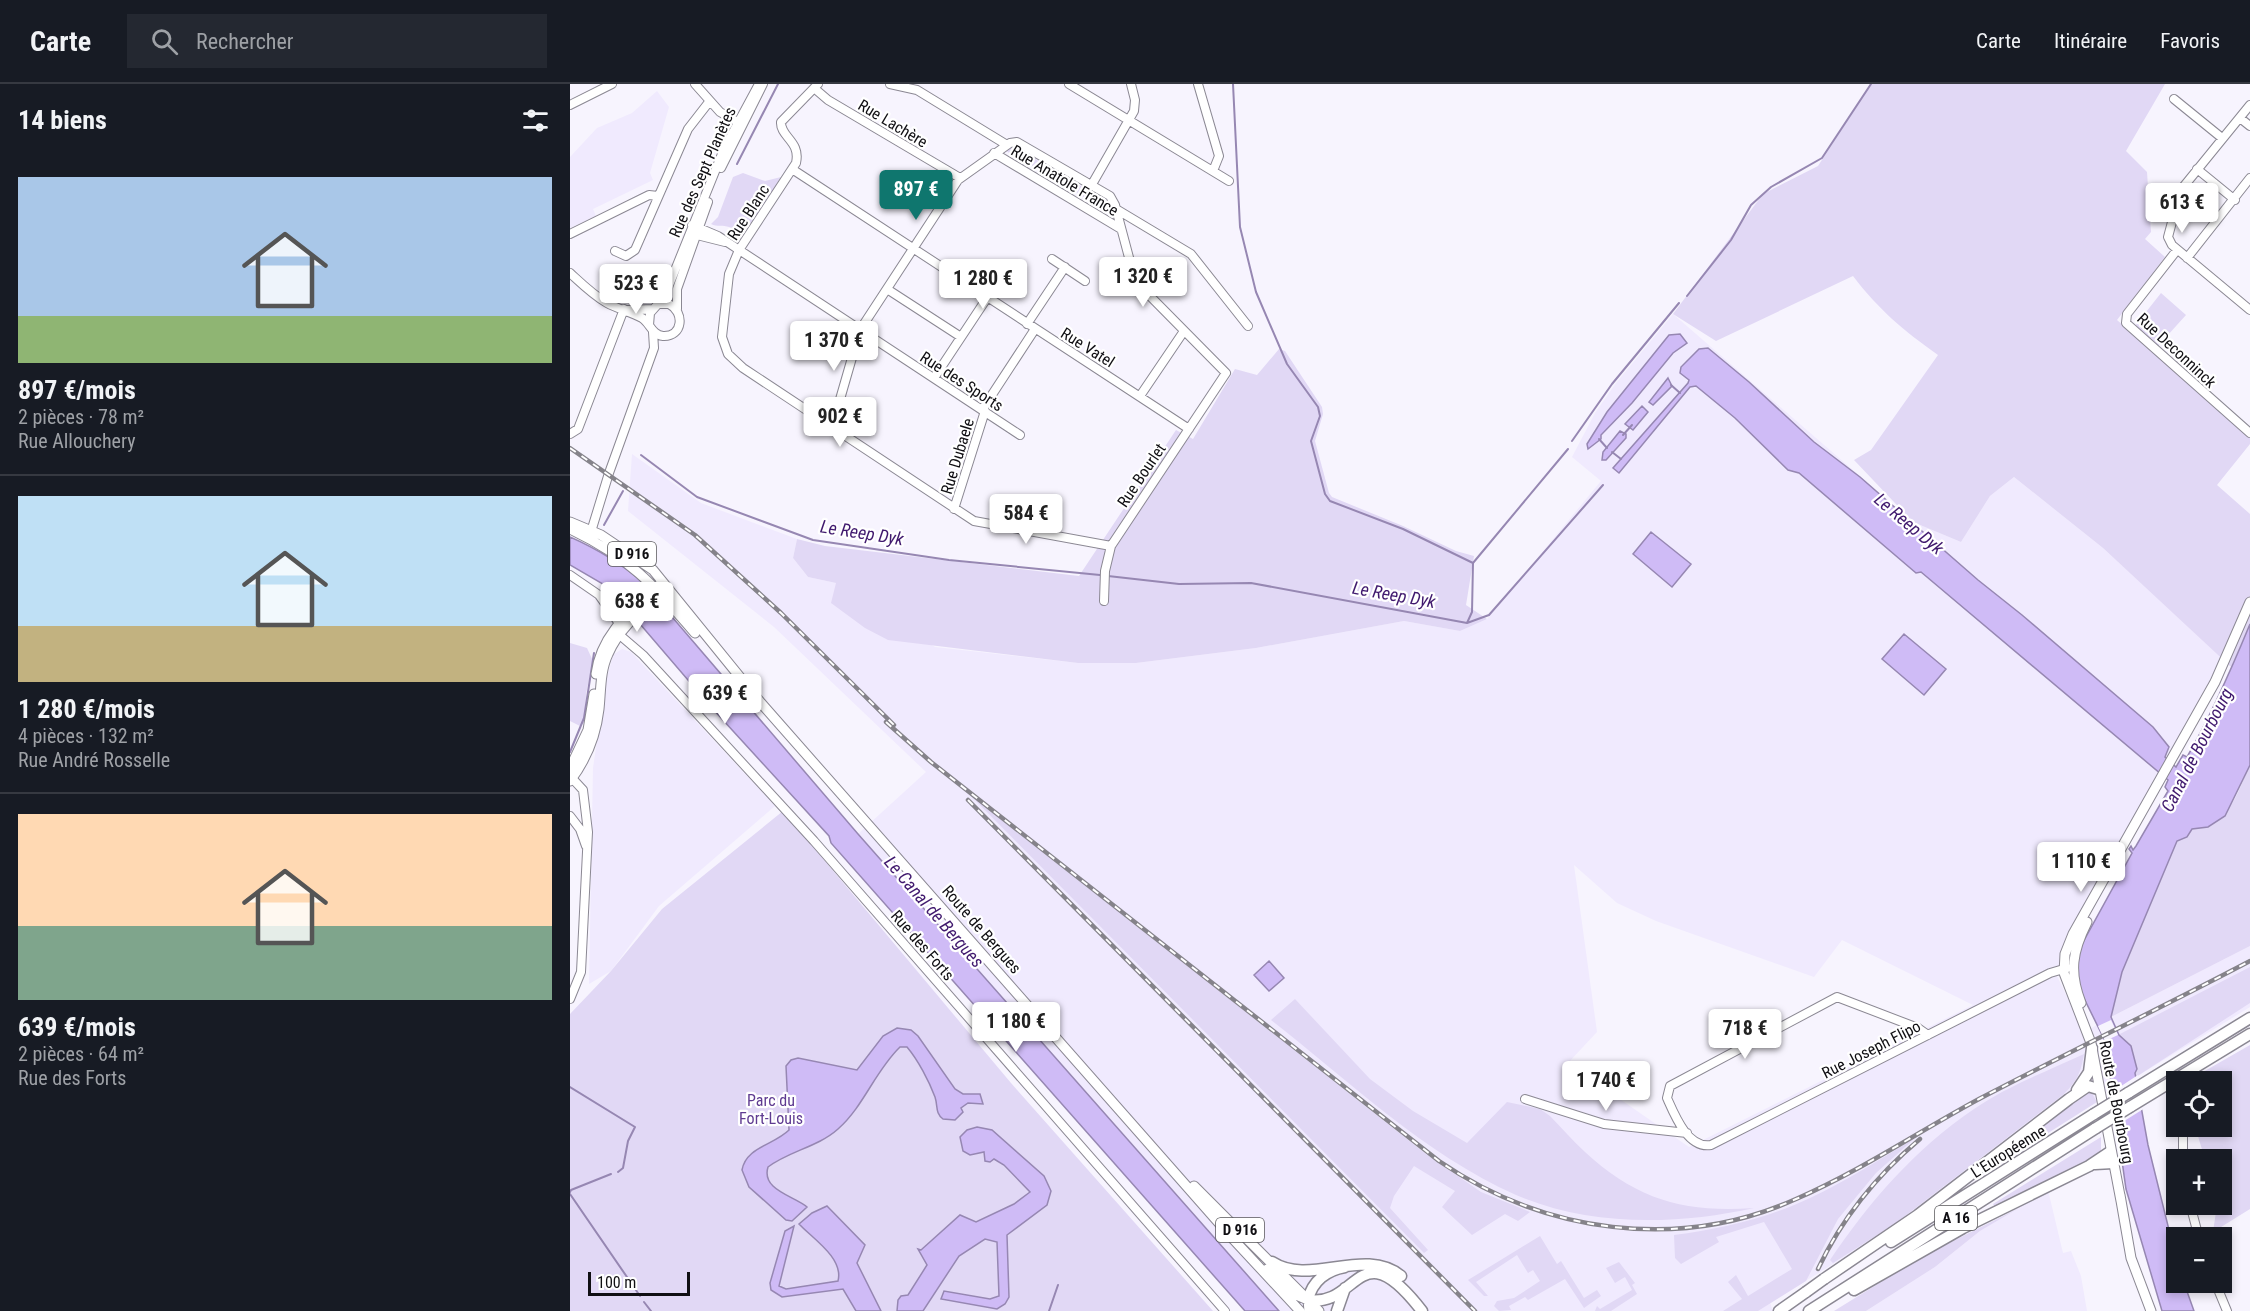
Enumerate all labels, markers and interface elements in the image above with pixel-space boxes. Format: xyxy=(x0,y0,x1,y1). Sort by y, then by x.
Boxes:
search box xyxy=(127,14,547,68)
text: Carte xyxy=(30,25,91,58)
icon: search xyxy=(148,25,181,58)
text: Rechercher xyxy=(196,29,293,54)
text: Carte xyxy=(1976,29,2021,53)
text: Itinéraire xyxy=(2054,29,2127,53)
text: Favoris xyxy=(2160,29,2220,53)
street label: Rue Lachère xyxy=(855,95,931,152)
icon: filters xyxy=(519,104,552,137)
street label: Rue des Sept Planètes xyxy=(665,104,740,240)
text: 14 biens xyxy=(18,105,107,135)
street label: Rue Anatole France xyxy=(1008,141,1122,220)
pin: 897 € xyxy=(874,170,958,221)
text: 897 € xyxy=(893,177,939,201)
street label: Rue Blanc xyxy=(723,181,773,244)
pin: 613 € xyxy=(2140,183,2224,234)
text: 613 € xyxy=(2159,190,2205,214)
icon: home xyxy=(231,216,339,324)
pin: 1 320 € xyxy=(1088,257,1198,308)
pin: 1 280 € xyxy=(928,259,1038,310)
pin: 523 € xyxy=(594,264,678,315)
text: 1 320 € xyxy=(1113,264,1173,288)
text: 1 280 € xyxy=(953,266,1013,290)
text: 523 € xyxy=(613,271,659,295)
street label: Rue Deconninck xyxy=(2133,309,2221,392)
pin: 1 370 € xyxy=(779,321,889,372)
street label: Rue Vatel xyxy=(1057,324,1118,371)
text: 1 370 € xyxy=(804,328,864,352)
street label: Rue des Sports xyxy=(917,347,1007,415)
text: 897 €/mois xyxy=(18,375,136,405)
pin: 902 € xyxy=(798,397,882,448)
text: 902 € xyxy=(817,404,863,428)
text: 2 pièces · 78 m² xyxy=(18,405,144,429)
street label: Rue Dubaele xyxy=(937,416,978,496)
text: Rue Allouchery xyxy=(18,429,136,453)
street label: Rue Bourlet xyxy=(1113,440,1170,511)
water label: Le Reep Dyk xyxy=(1870,489,1949,559)
pin: 584 € xyxy=(984,494,1068,545)
text: 584 € xyxy=(1003,501,1049,525)
water label: Le Reep Dyk xyxy=(819,516,906,550)
icon: home xyxy=(231,535,339,643)
road number: D 916 xyxy=(608,542,656,566)
water label: Le Reep Dyk xyxy=(1351,577,1438,612)
pin: 638 € xyxy=(595,582,679,633)
text: 638 € xyxy=(614,589,660,613)
pin: 639 € xyxy=(683,674,767,725)
text: 639 € xyxy=(702,681,748,705)
water label: Canal de Bourbourg xyxy=(2156,684,2237,815)
text: 1 280 €/mois xyxy=(18,694,155,724)
text: 4 pièces · 132 m² xyxy=(18,724,154,748)
text: Rue André Rosselle xyxy=(18,748,170,772)
pin: 1 110 € xyxy=(2026,842,2136,893)
text: 1 110 € xyxy=(2051,849,2111,873)
water label: Le Canal de Bergues xyxy=(880,852,989,972)
icon: home xyxy=(231,853,339,961)
street label: Route de Bergues xyxy=(938,881,1025,977)
street label: Rue des Forts xyxy=(887,906,958,984)
pin: 1 180 € xyxy=(961,1002,1071,1053)
text: 1 180 € xyxy=(986,1009,1046,1033)
pin: 718 € xyxy=(1703,1009,1787,1060)
text: 639 €/mois xyxy=(18,1012,136,1042)
text: 718 € xyxy=(1722,1016,1768,1040)
street label: Rue Joseph Flipo xyxy=(1819,1016,1924,1082)
street label: Route de Bourbourg xyxy=(2095,1039,2138,1165)
text: 2 pièces · 64 m² xyxy=(18,1042,144,1066)
pin: 1 740 € xyxy=(1551,1061,1661,1112)
text: Rue des Forts xyxy=(18,1066,126,1090)
text: 1 740 € xyxy=(1576,1068,1636,1092)
map controls xyxy=(2166,1071,2232,1293)
button: locate xyxy=(2166,1071,2232,1137)
park label: Parc du Fort-Louis xyxy=(739,1091,803,1128)
street label: L'Européenne xyxy=(1967,1121,2049,1182)
button: + xyxy=(2166,1149,2232,1215)
road number: A 16 xyxy=(1935,1206,1977,1230)
road number: D 916 xyxy=(1216,1218,1264,1242)
button: − xyxy=(2166,1227,2232,1293)
scale bar xyxy=(588,1269,690,1296)
text: 100 m xyxy=(597,1273,636,1292)

